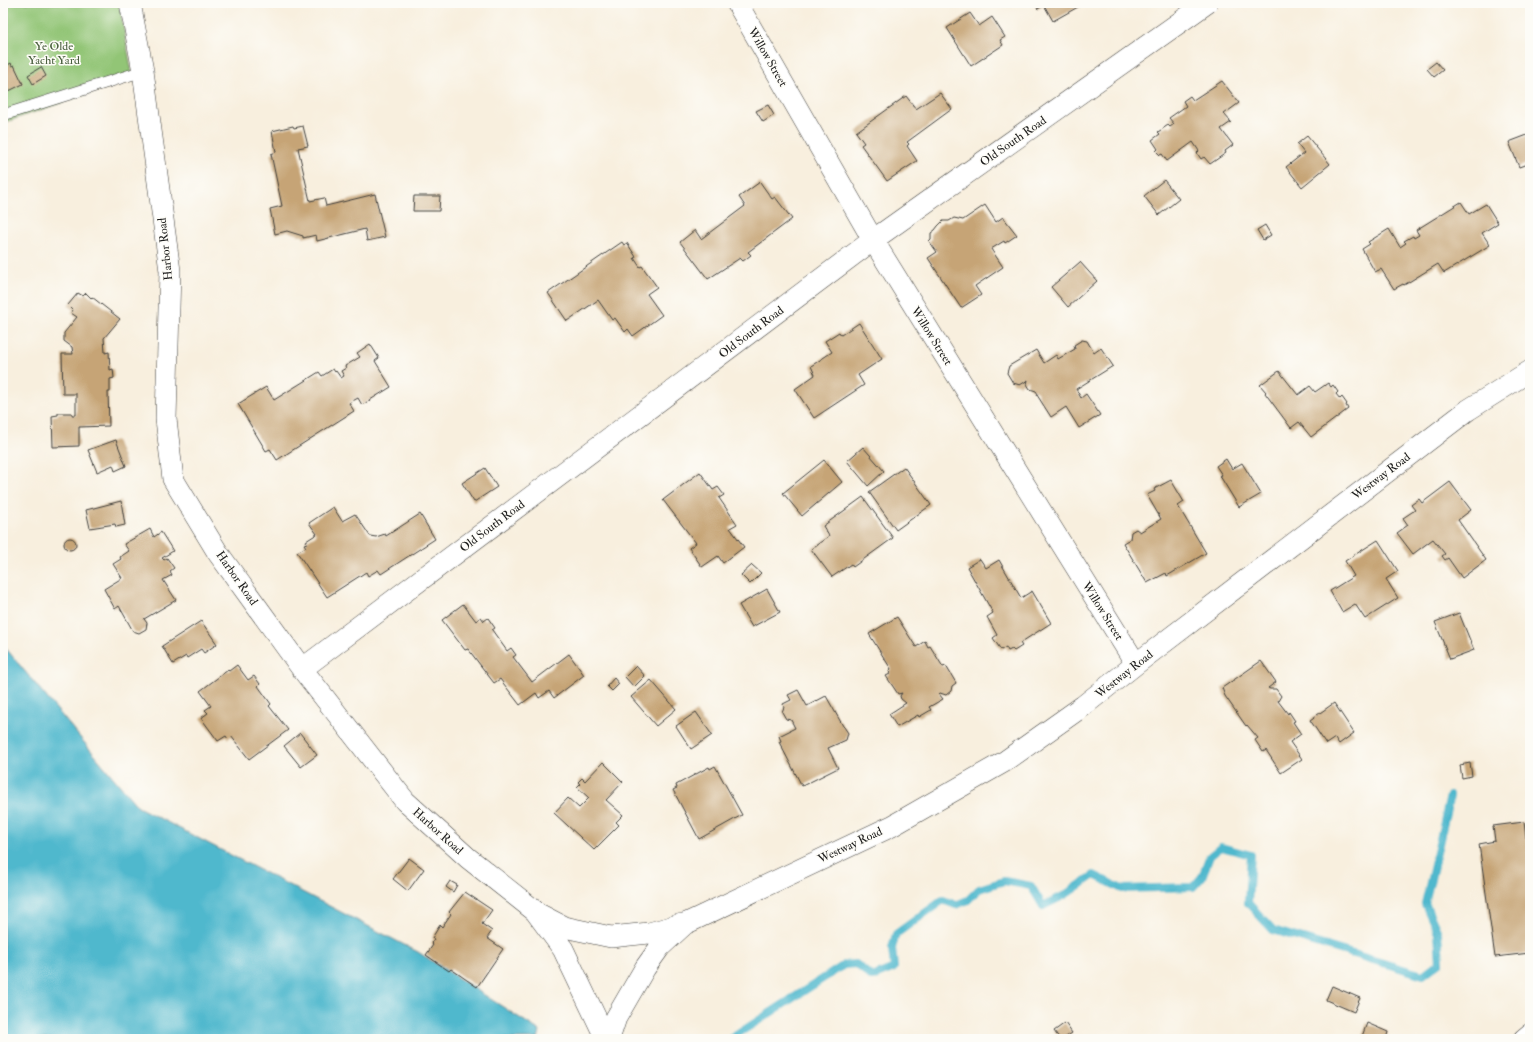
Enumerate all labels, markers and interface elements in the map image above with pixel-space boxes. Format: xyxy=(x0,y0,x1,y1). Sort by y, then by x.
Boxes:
street label: Willow Street xyxy=(744,24,791,90)
park label: Ye Olde Yacht Yard xyxy=(28,39,80,68)
street label: Old South Road xyxy=(977,113,1049,170)
street label: Harbor Road xyxy=(155,217,176,281)
street label: Old South Road xyxy=(716,303,787,362)
street label: Willow Street xyxy=(907,303,955,368)
street label: Westway Road xyxy=(1348,450,1414,504)
street label: Old South Road xyxy=(457,497,528,556)
street label: Harbor Road xyxy=(212,548,261,608)
street label: Willow Street xyxy=(1078,578,1126,643)
street label: Westway Road xyxy=(1092,647,1156,702)
street label: Harbor Road xyxy=(409,805,466,858)
street label: Westway Road xyxy=(815,824,885,867)

